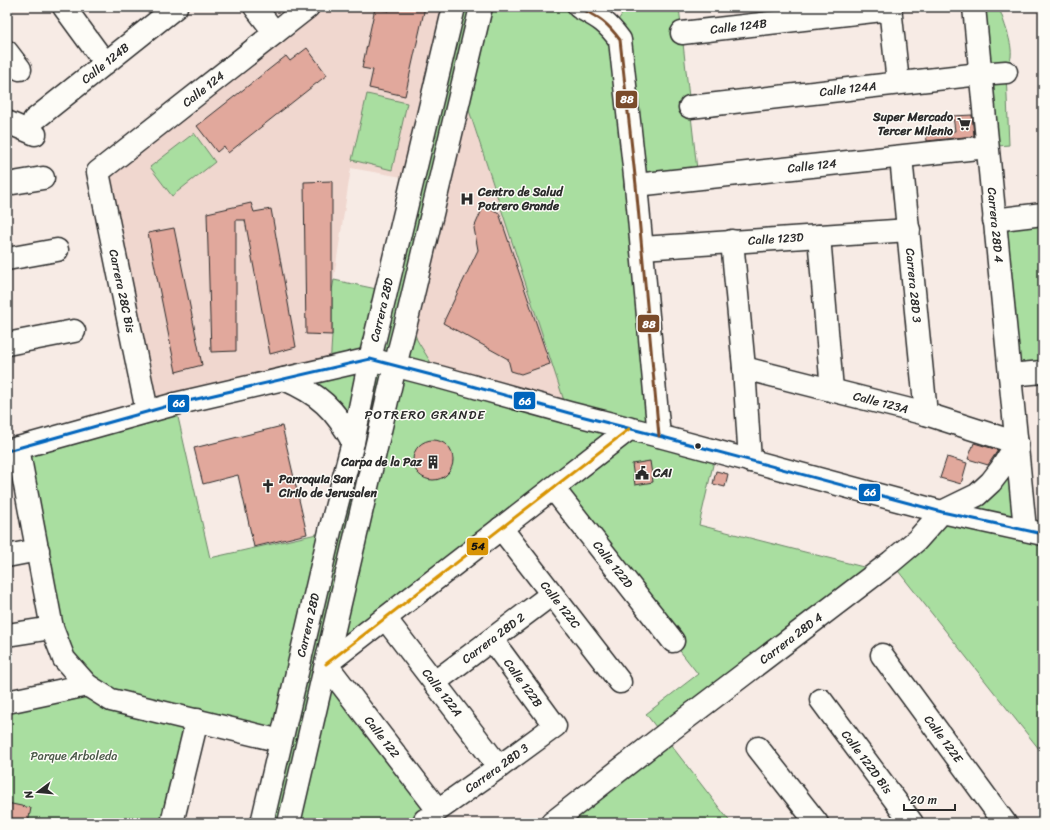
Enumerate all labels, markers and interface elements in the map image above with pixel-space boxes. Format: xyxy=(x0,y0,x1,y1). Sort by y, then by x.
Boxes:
street label: Calle 124B xyxy=(709,12,769,41)
street label: Calle 124B xyxy=(76,37,135,90)
street label: Calle 124 xyxy=(177,65,230,113)
street label: Calle 124A xyxy=(818,75,878,103)
line badge: 88 xyxy=(615,90,638,109)
text: 88 xyxy=(619,90,634,109)
place label: Super Mercado Tercer Milenio xyxy=(872,106,954,142)
supermarket icon: Super Mercado Tercer Milenio xyxy=(956,116,972,132)
street label: Calle 124 xyxy=(786,152,838,180)
place label: Centro de Salud Potrero Grande xyxy=(477,181,564,217)
street label: Carrera 28D 4 xyxy=(981,186,1010,264)
hospital icon: Centro de Salud Potrero Grande xyxy=(459,191,475,207)
street label: Calle 123D xyxy=(747,226,805,252)
street label: Carrera 28C Bis xyxy=(102,247,142,335)
street label: Carrera 28D 3 xyxy=(899,247,928,324)
street label: Carrera 28D xyxy=(363,275,400,344)
line badge: 88 xyxy=(637,314,660,333)
text: 88 xyxy=(641,315,656,334)
street label: Calle 123A xyxy=(851,385,911,420)
line badge: 66 xyxy=(513,391,536,410)
text: 66 xyxy=(518,392,531,411)
line badge: 66 xyxy=(167,394,190,413)
text: 66 xyxy=(172,394,185,413)
district label: POTRERO GRANDE xyxy=(365,403,485,426)
unlabelled marker xyxy=(693,441,703,451)
place label: Carpa de la Paz xyxy=(340,451,423,473)
building icon: Carpa de la Paz xyxy=(425,454,441,470)
place label: CAI xyxy=(652,462,672,484)
public building icon: CAI xyxy=(634,465,650,481)
place label: Parroquia San Cirilo de Jerusalen xyxy=(278,468,377,504)
church icon: Parroquia San Cirilo de Jerusalen xyxy=(260,478,276,494)
line badge: 66 xyxy=(858,483,881,502)
text: 66 xyxy=(863,483,876,502)
street label: Calle 122D xyxy=(587,536,639,594)
line badge: 54 xyxy=(466,537,489,556)
text: 54 xyxy=(471,537,485,556)
street label: Calle 122C xyxy=(534,576,587,634)
street label: Carrera 28D xyxy=(290,590,326,659)
street label: Carrera 28D 4 xyxy=(754,606,828,670)
street label: Carrera 28D 2 xyxy=(457,607,530,669)
street label: Calle 122B xyxy=(498,654,549,713)
street label: Calle 122A xyxy=(416,664,468,722)
street label: Calle 122E xyxy=(918,710,969,769)
street label: Calle 122 xyxy=(358,711,406,763)
street label: Calle 122D Bis xyxy=(835,725,898,799)
street label: Carrera 28D 3 xyxy=(460,737,534,799)
park label: Parque Arboleda xyxy=(31,745,117,767)
north arrow xyxy=(18,772,58,812)
scale bar xyxy=(904,786,955,812)
text: N xyxy=(19,788,39,802)
text: 20 m xyxy=(910,789,937,811)

